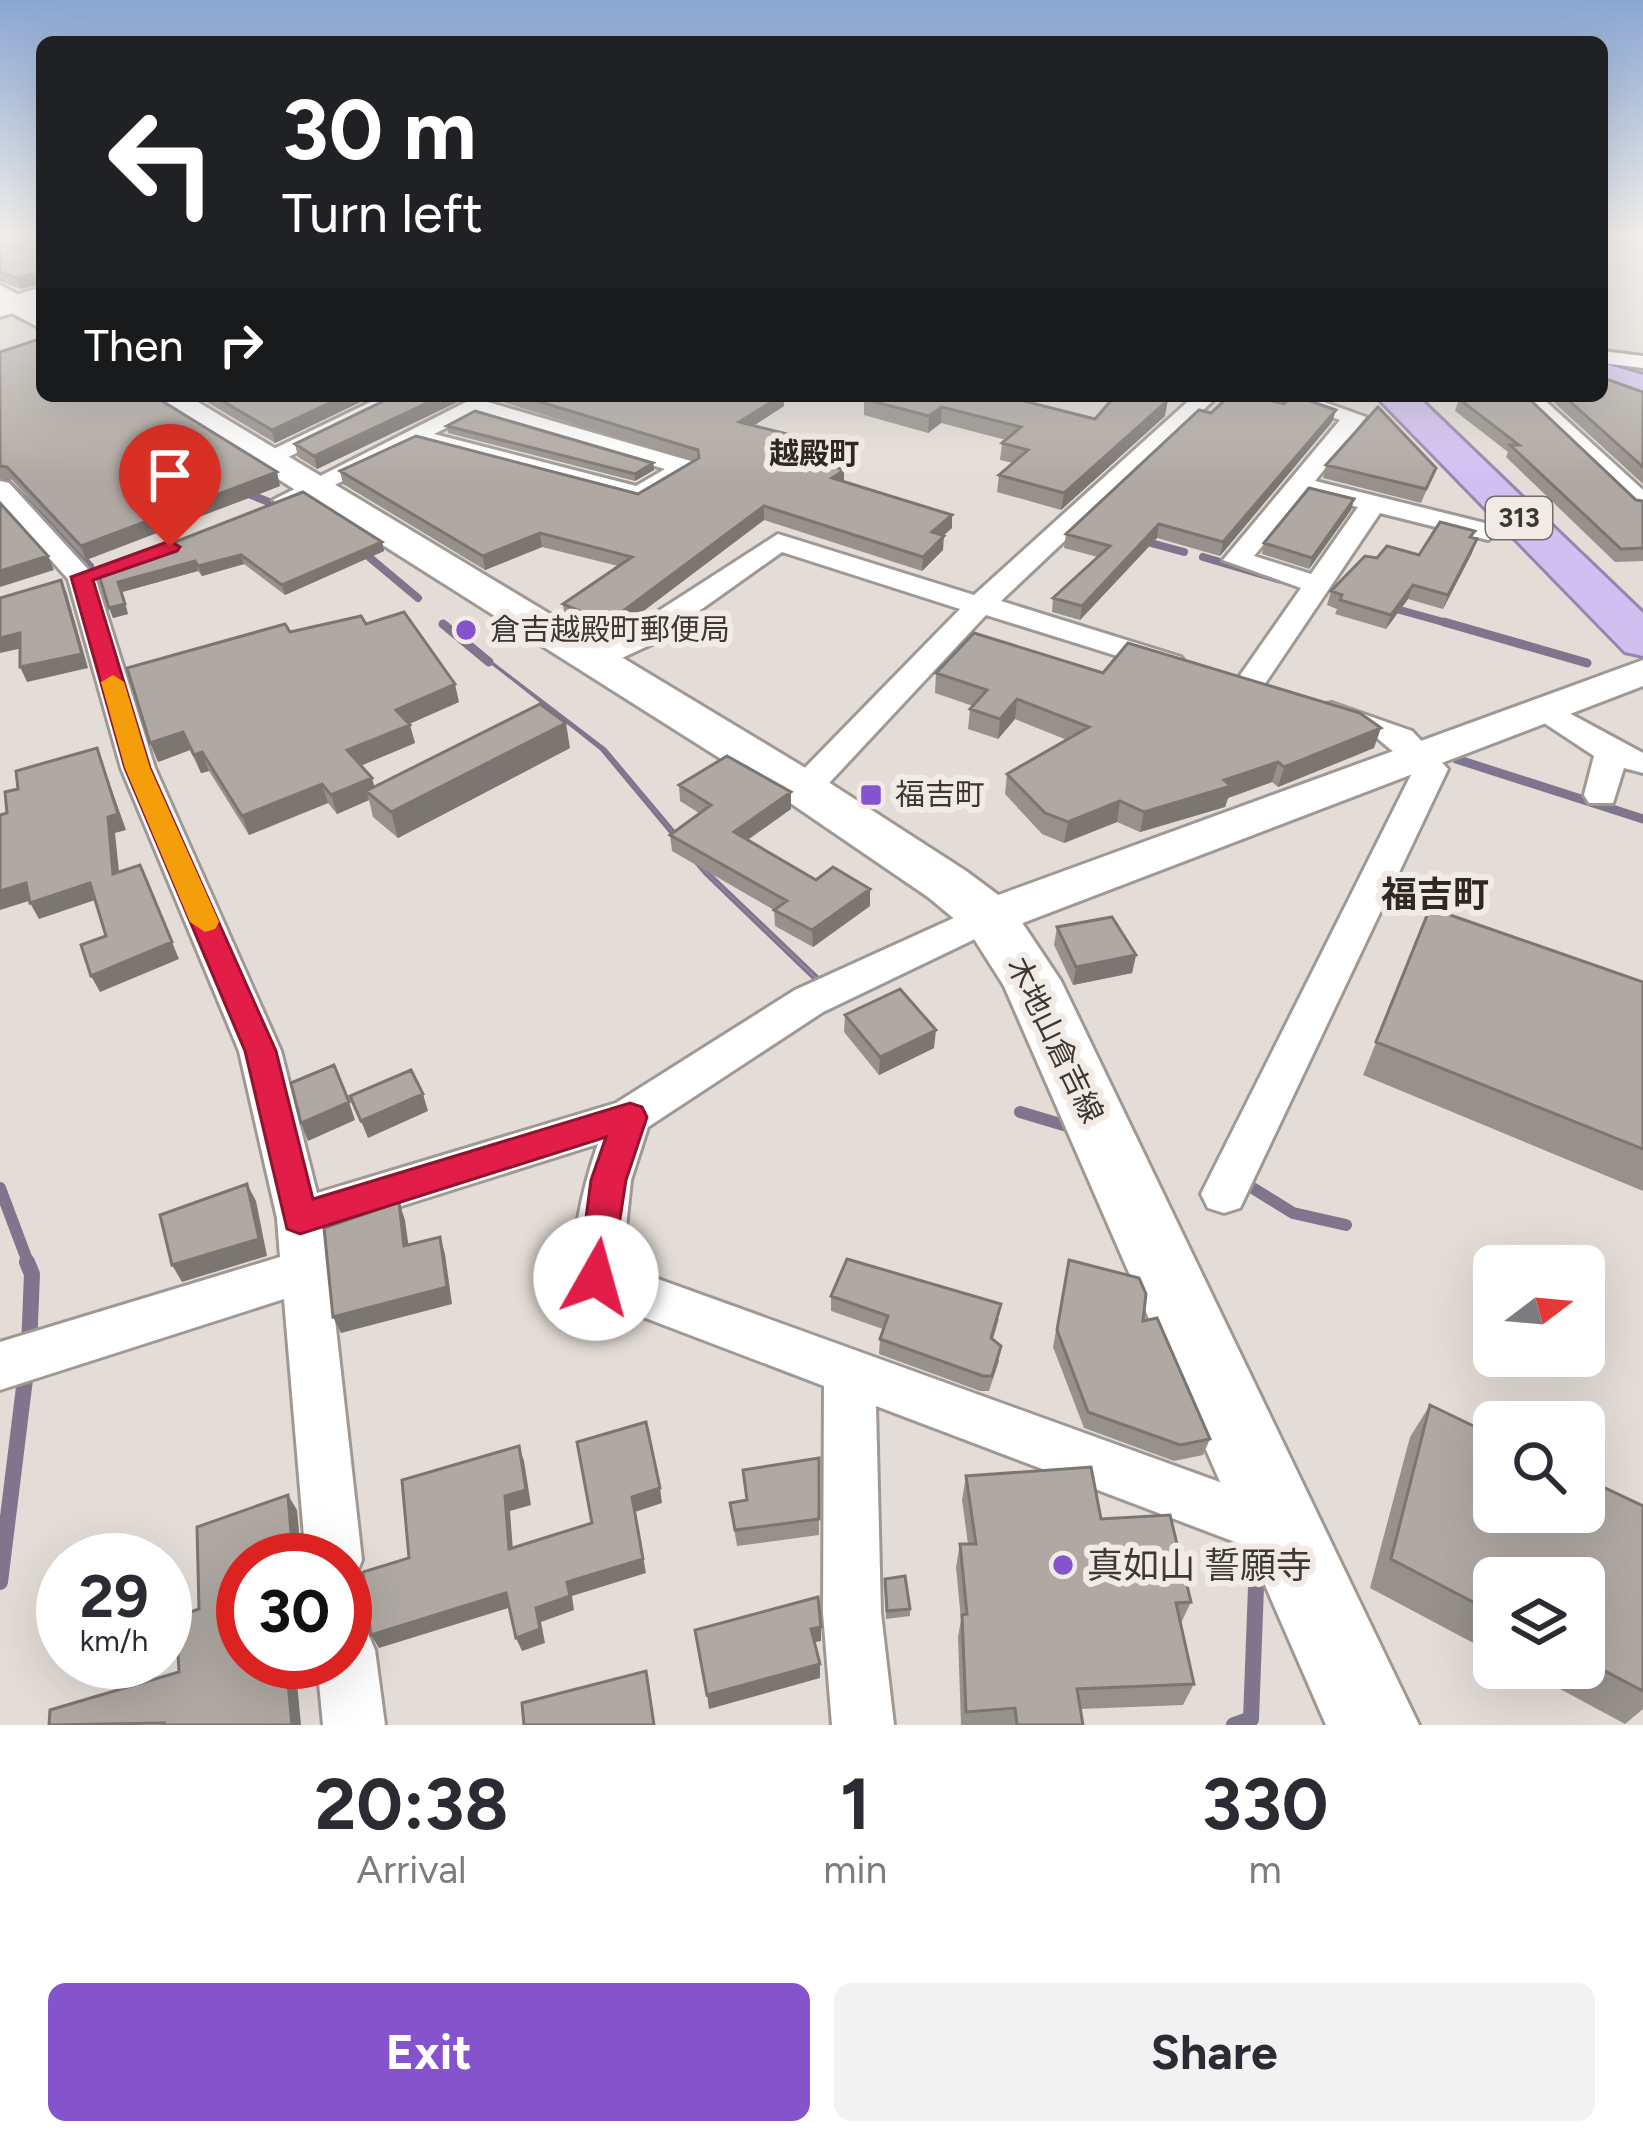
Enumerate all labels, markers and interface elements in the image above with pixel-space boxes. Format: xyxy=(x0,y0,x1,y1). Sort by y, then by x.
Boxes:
text: 30 m xyxy=(282,79,476,180)
icon: left xyxy=(84,84,240,240)
text: Turn left xyxy=(282,181,483,246)
icon: right xyxy=(208,312,274,378)
text: Then xyxy=(84,318,184,372)
pin xyxy=(119,424,221,547)
district label: 越殿町 xyxy=(769,435,859,472)
icon: arrive xyxy=(137,442,203,508)
road number: 313 xyxy=(1486,497,1552,539)
place label: 倉吉越殿町郵便局 xyxy=(490,611,730,648)
marker: 倉吉越殿町郵便局 xyxy=(453,617,479,643)
place label: 福吉町 xyxy=(895,776,985,813)
marker: 福吉町 xyxy=(858,782,884,808)
district label: 福吉町 xyxy=(1381,873,1489,916)
street label: 木地山倉吉線 xyxy=(999,951,1112,1129)
position arrow xyxy=(533,1215,659,1341)
north arrow xyxy=(1473,1245,1605,1377)
map controls xyxy=(1473,1245,1605,1689)
button: search xyxy=(1473,1401,1605,1533)
speed limit sign: 30 xyxy=(216,1533,372,1689)
place label: 真如山 誓願寺 xyxy=(1087,1544,1312,1587)
marker: 真如山 誓願寺 xyxy=(1050,1552,1076,1578)
button: layers xyxy=(1473,1557,1605,1689)
text: 29 xyxy=(79,1560,149,1632)
text: km/h xyxy=(80,1622,148,1659)
text: 20:38 xyxy=(315,1761,509,1847)
text: 1 xyxy=(840,1761,870,1847)
text: 330 xyxy=(1202,1761,1328,1847)
text: Arrival xyxy=(357,1846,467,1893)
text: min xyxy=(823,1846,887,1893)
text: m xyxy=(1248,1846,1282,1893)
button: Exit xyxy=(48,1983,810,2121)
button: Share xyxy=(834,1983,1595,2121)

